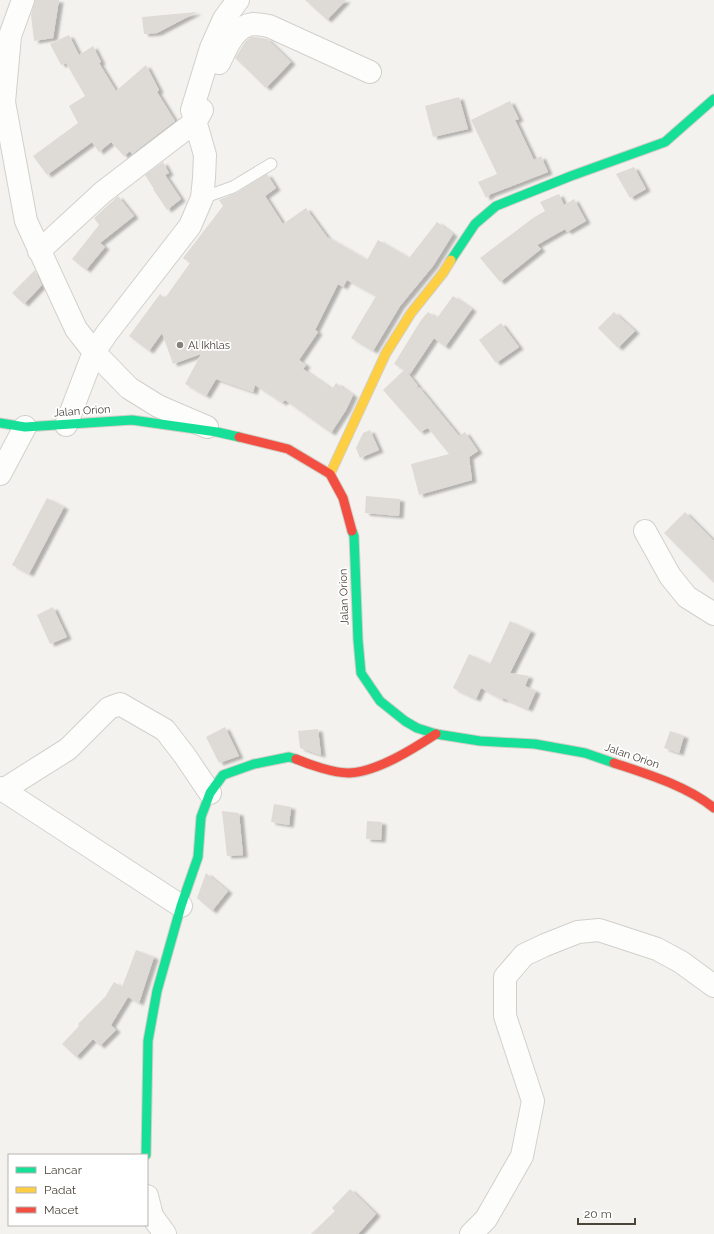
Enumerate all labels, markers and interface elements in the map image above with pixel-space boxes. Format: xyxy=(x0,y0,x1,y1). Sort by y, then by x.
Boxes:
place label: Al Ikhlas xyxy=(188,339,230,352)
marker: Al Ikhlas xyxy=(175,340,185,350)
street label: Jalan Orion xyxy=(53,403,111,419)
street label: Jalan Orion xyxy=(337,568,351,626)
street label: Jalan Orion xyxy=(603,741,661,771)
legend xyxy=(8,1154,148,1226)
text: Lancar xyxy=(44,1163,83,1177)
text: Padat xyxy=(44,1183,76,1197)
scale bar xyxy=(578,1200,635,1226)
text: Macet xyxy=(44,1203,79,1217)
text: 20 m xyxy=(584,1207,612,1221)

